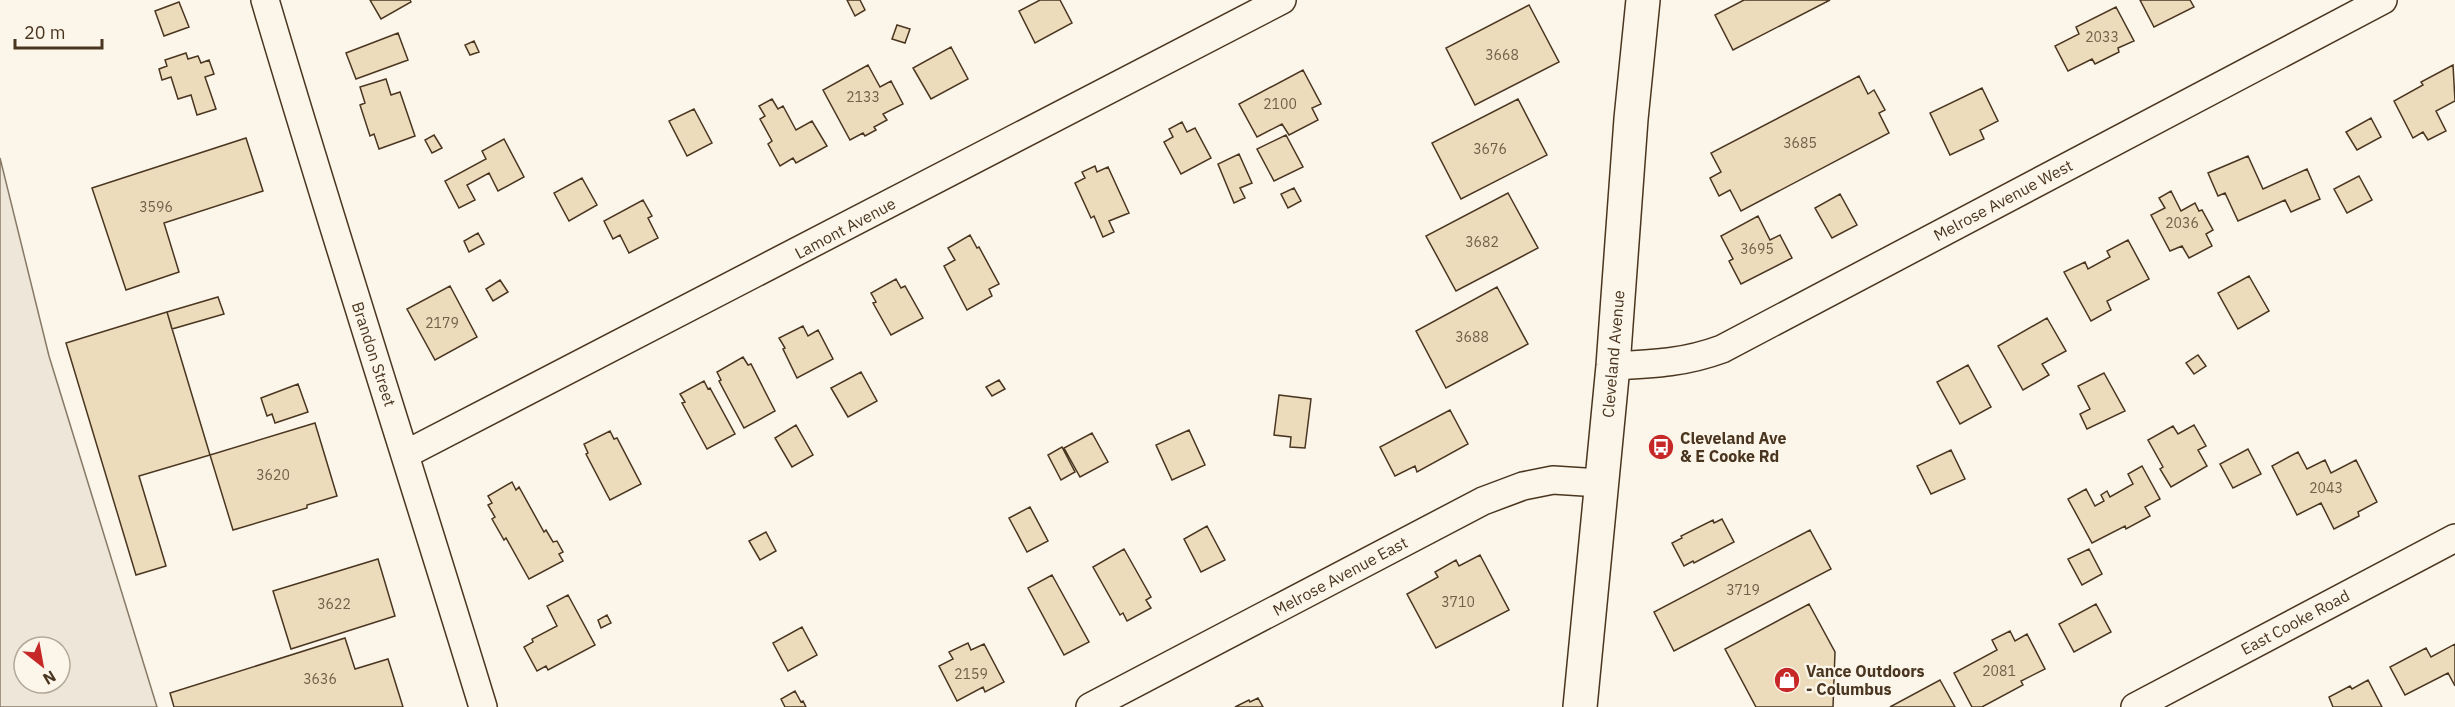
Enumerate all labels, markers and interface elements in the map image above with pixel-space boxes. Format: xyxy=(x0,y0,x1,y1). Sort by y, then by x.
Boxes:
scale bar xyxy=(15,12,102,50)
text: 20 m xyxy=(24,21,66,44)
house number: 2033 xyxy=(2085,28,2119,46)
house number: 3668 xyxy=(1485,46,1519,64)
house number: 2133 xyxy=(846,88,880,106)
house number: 2100 xyxy=(1263,95,1297,113)
house number: 3685 xyxy=(1783,134,1817,152)
house number: 3676 xyxy=(1473,140,1507,158)
street label: Melrose Avenue West xyxy=(1930,155,2076,245)
street label: Lamont Avenue xyxy=(791,193,899,263)
house number: 3596 xyxy=(139,198,173,216)
house number: 2036 xyxy=(2165,214,2199,232)
house number: 3682 xyxy=(1465,233,1499,251)
house number: 3695 xyxy=(1740,240,1774,258)
street label: Cleveland Avenue xyxy=(1597,289,1629,419)
street label: Brandon Street xyxy=(348,299,400,409)
house number: 2179 xyxy=(425,314,459,332)
house number: 3688 xyxy=(1455,328,1489,346)
place label: Cleveland Ave & E Cooke Rd xyxy=(1680,428,1787,466)
bus stop icon: Cleveland Ave & E Cooke Rd xyxy=(1646,432,1676,462)
house number: 3620 xyxy=(256,466,290,484)
house number: 2043 xyxy=(2309,479,2343,497)
street label: Melrose Avenue East xyxy=(1269,532,1411,620)
house number: 3719 xyxy=(1726,581,1760,599)
street label: East Cooke Road xyxy=(2237,585,2353,659)
house number: 3710 xyxy=(1441,593,1475,611)
house number: 3622 xyxy=(317,595,351,613)
north arrow xyxy=(12,635,72,695)
place label: Vance Outdoors - Columbus xyxy=(1806,661,1925,699)
house number: 2081 xyxy=(1982,662,2016,680)
house number: 2159 xyxy=(954,665,988,683)
shop icon: Vance Outdoors - Columbus xyxy=(1772,665,1802,695)
text: N xyxy=(40,666,60,689)
house number: 3636 xyxy=(303,670,337,688)

